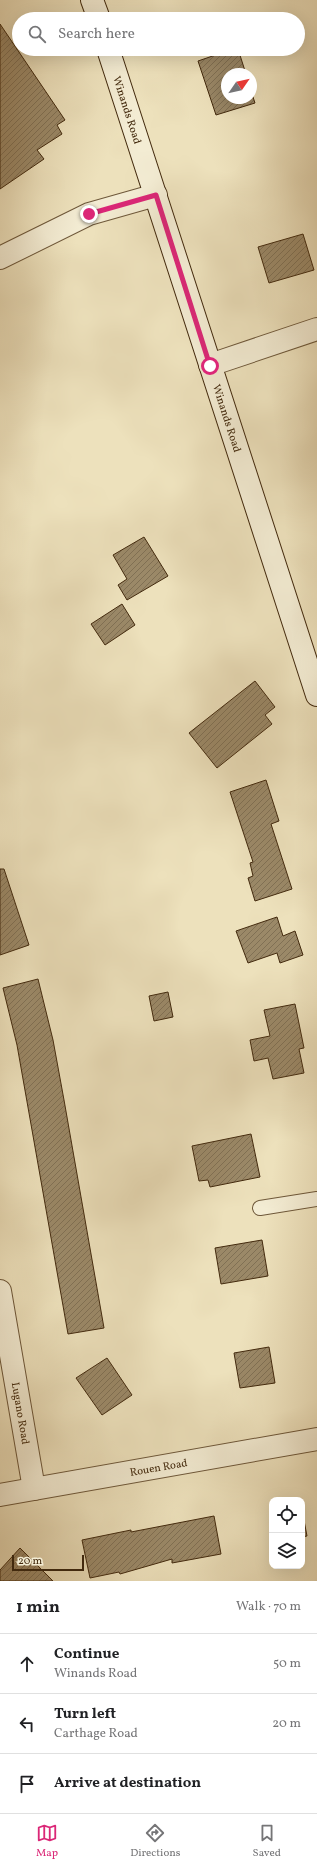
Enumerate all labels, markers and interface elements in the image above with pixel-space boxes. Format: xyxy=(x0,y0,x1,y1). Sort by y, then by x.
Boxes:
search box xyxy=(12,12,305,56)
icon: search xyxy=(26,23,48,45)
text: Search here xyxy=(58,24,135,45)
north arrow xyxy=(221,68,257,104)
street label: Winands Road xyxy=(108,74,144,146)
route end xyxy=(80,205,98,223)
route start xyxy=(201,357,219,375)
street label: Winands Road xyxy=(208,383,244,455)
street label: Lugano Road xyxy=(7,1381,32,1446)
street label: Rouen Road xyxy=(129,1456,189,1481)
map controls xyxy=(269,1497,305,1569)
button: locate xyxy=(269,1497,305,1533)
button: layers xyxy=(269,1533,305,1569)
scale bar xyxy=(12,1553,84,1572)
text: 20 m xyxy=(18,1554,42,1569)
text: 1 min xyxy=(16,1596,60,1619)
text: Walk · 70 m xyxy=(236,1598,301,1616)
text: Continue xyxy=(54,1644,119,1665)
icon: ahead xyxy=(16,1653,38,1675)
text: 50 m xyxy=(273,1655,301,1673)
text: Winands Road xyxy=(54,1665,137,1683)
text: Turn left xyxy=(54,1704,116,1725)
icon: left xyxy=(16,1713,38,1735)
text: 20 m xyxy=(272,1715,301,1733)
text: Carthage Road xyxy=(54,1725,138,1743)
icon: arrive xyxy=(16,1773,38,1795)
text: Arrive at destination xyxy=(54,1773,201,1794)
tab: Map xyxy=(36,1822,58,1861)
tab: Directions xyxy=(130,1822,181,1861)
tab: Saved xyxy=(253,1822,281,1861)

